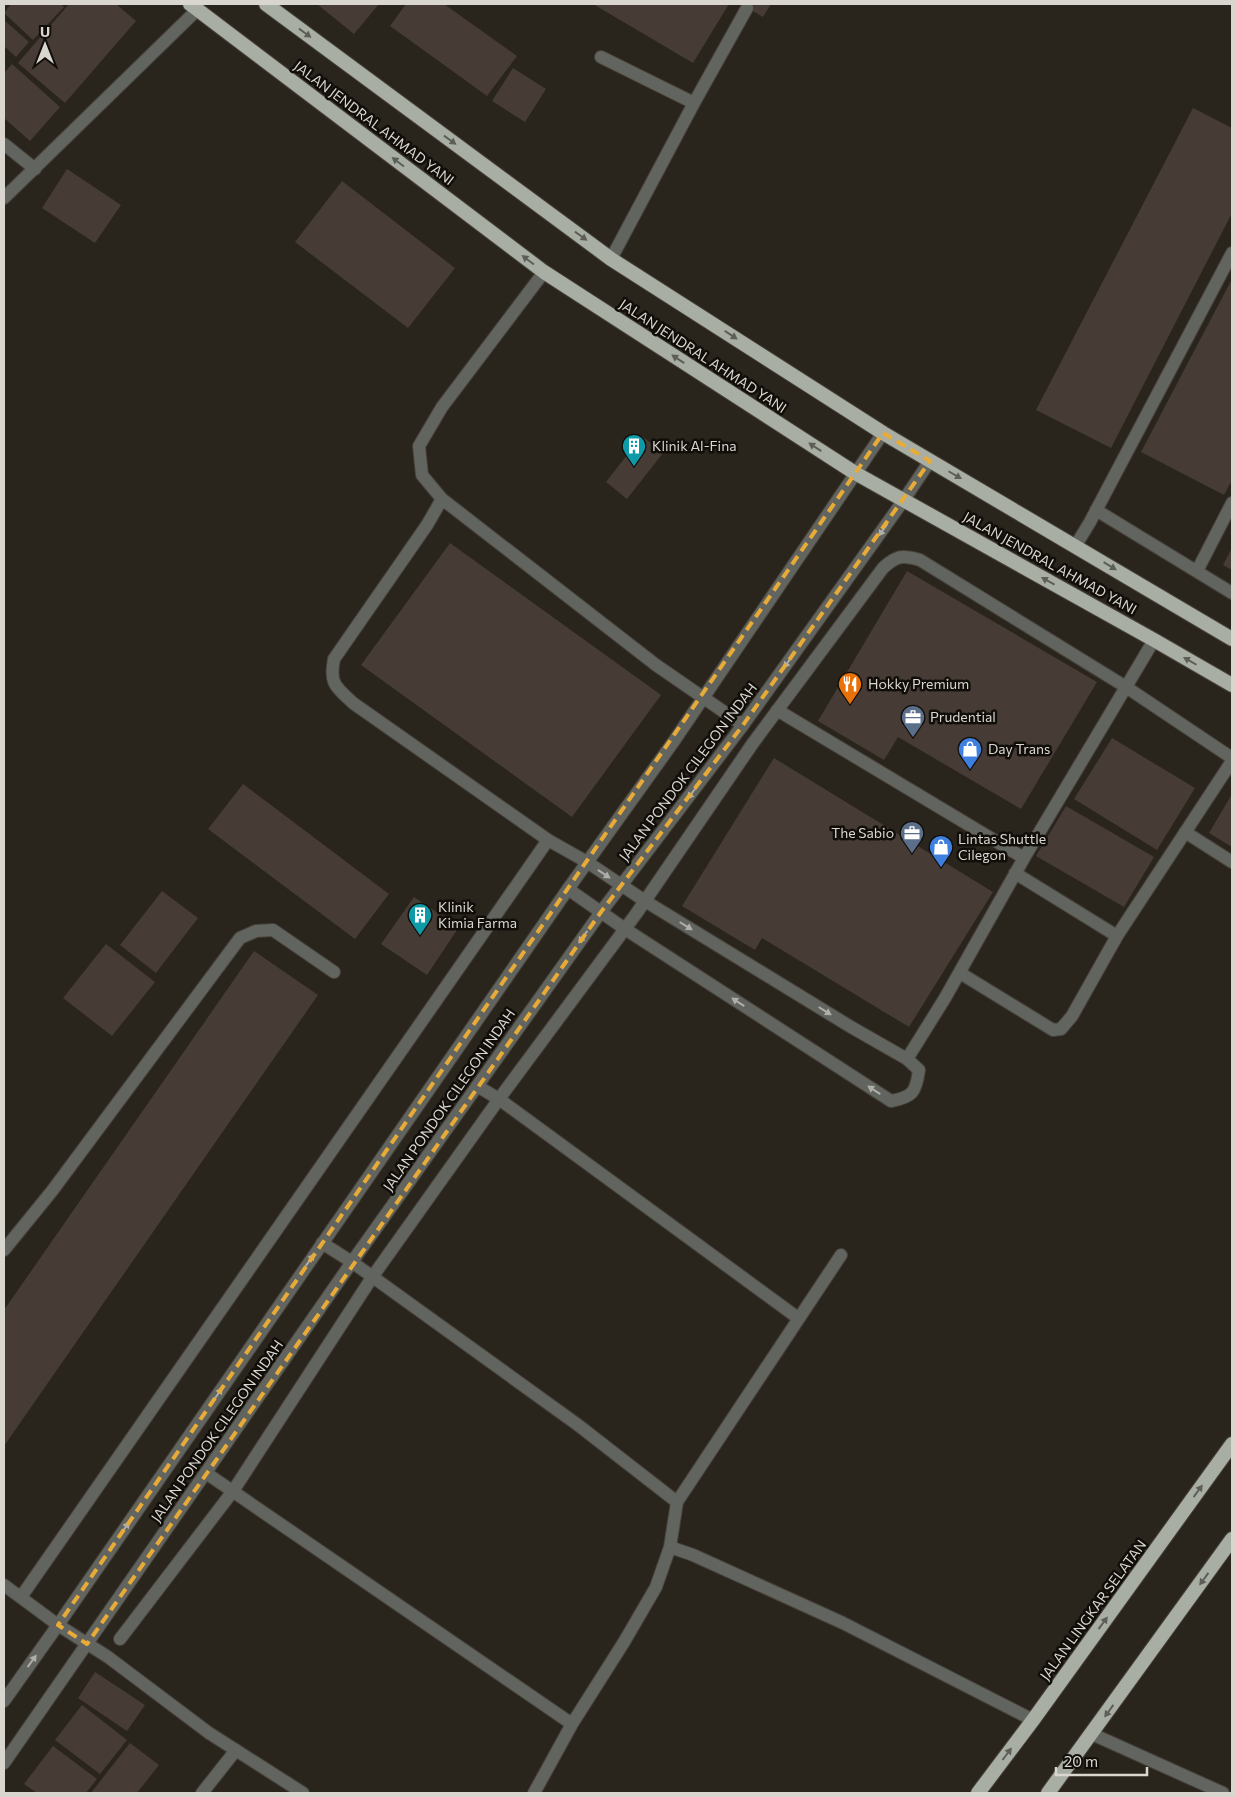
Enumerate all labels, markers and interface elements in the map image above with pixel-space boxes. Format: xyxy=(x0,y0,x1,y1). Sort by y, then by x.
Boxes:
north arrow xyxy=(20,20,70,70)
text: U xyxy=(40,23,50,40)
one-way arrow xyxy=(298,27,311,38)
street label: JALAN JENDRAL AHMAD YANI xyxy=(291,57,458,188)
one-way arrow xyxy=(443,134,456,145)
one-way arrow xyxy=(391,157,405,167)
one-way arrow xyxy=(574,231,588,241)
one-way arrow xyxy=(521,255,535,265)
street label: JALAN JENDRAL AHMAD YANI xyxy=(617,295,790,416)
one-way arrow xyxy=(724,331,738,340)
one-way arrow xyxy=(671,354,685,364)
building icon: Klinik Al-Fina xyxy=(621,433,647,467)
place label: Klinik Al-Fina xyxy=(652,437,737,454)
one-way arrow xyxy=(808,442,821,452)
one-way arrow xyxy=(948,471,962,480)
street label: JALAN JENDRAL AHMAD YANI xyxy=(960,508,1140,617)
one-way arrow xyxy=(878,523,888,537)
one-way arrow xyxy=(1104,562,1117,571)
one-way arrow xyxy=(1041,577,1056,585)
one-way arrow xyxy=(783,656,793,669)
one-way arrow xyxy=(1184,656,1197,665)
restaurant icon: Hokky Premium xyxy=(837,671,863,705)
place label: Hokky Premium xyxy=(868,675,969,692)
street label: JALAN PONDOK CILEGON INDAH xyxy=(615,679,760,864)
office icon: Prudential xyxy=(900,704,926,738)
place label: Prudential xyxy=(930,708,996,725)
shop icon: Day Trans xyxy=(957,736,983,770)
place label: Day Trans xyxy=(988,740,1050,757)
one-way arrow xyxy=(686,786,697,799)
office icon: The Sabio xyxy=(899,820,925,854)
place label: The Sabio xyxy=(831,824,894,841)
place label: Lintas Shuttle Cilegon xyxy=(958,830,1046,863)
shop icon: Lintas Shuttle Cilegon xyxy=(928,834,954,868)
one-way arrow xyxy=(597,869,610,879)
place label: Klinik Kimia Farma xyxy=(438,898,517,931)
building icon: Klinik Kimia Farma xyxy=(407,902,433,936)
one-way arrow xyxy=(680,922,693,931)
one-way arrow xyxy=(578,930,588,943)
one-way arrow xyxy=(731,997,744,1007)
street label: JALAN PONDOK CILEGON INDAH xyxy=(379,1005,518,1194)
one-way arrow xyxy=(818,1007,832,1016)
one-way arrow xyxy=(867,1086,881,1095)
one-way arrow xyxy=(305,1254,315,1267)
street label: JALAN PONDOK CILEGON INDAH xyxy=(147,1336,286,1525)
one-way arrow xyxy=(213,1387,223,1401)
one-way arrow xyxy=(1193,1485,1203,1498)
one-way arrow xyxy=(120,1521,130,1535)
street label: JALAN LINGKAR SELATAN xyxy=(1036,1536,1149,1683)
one-way arrow xyxy=(1199,1572,1209,1585)
one-way arrow xyxy=(1098,1616,1108,1630)
one-way arrow xyxy=(27,1654,37,1668)
one-way arrow xyxy=(1104,1704,1114,1717)
scale bar xyxy=(1056,1744,1147,1776)
one-way arrow xyxy=(1002,1747,1012,1761)
text: 20 m xyxy=(1064,1752,1098,1770)

